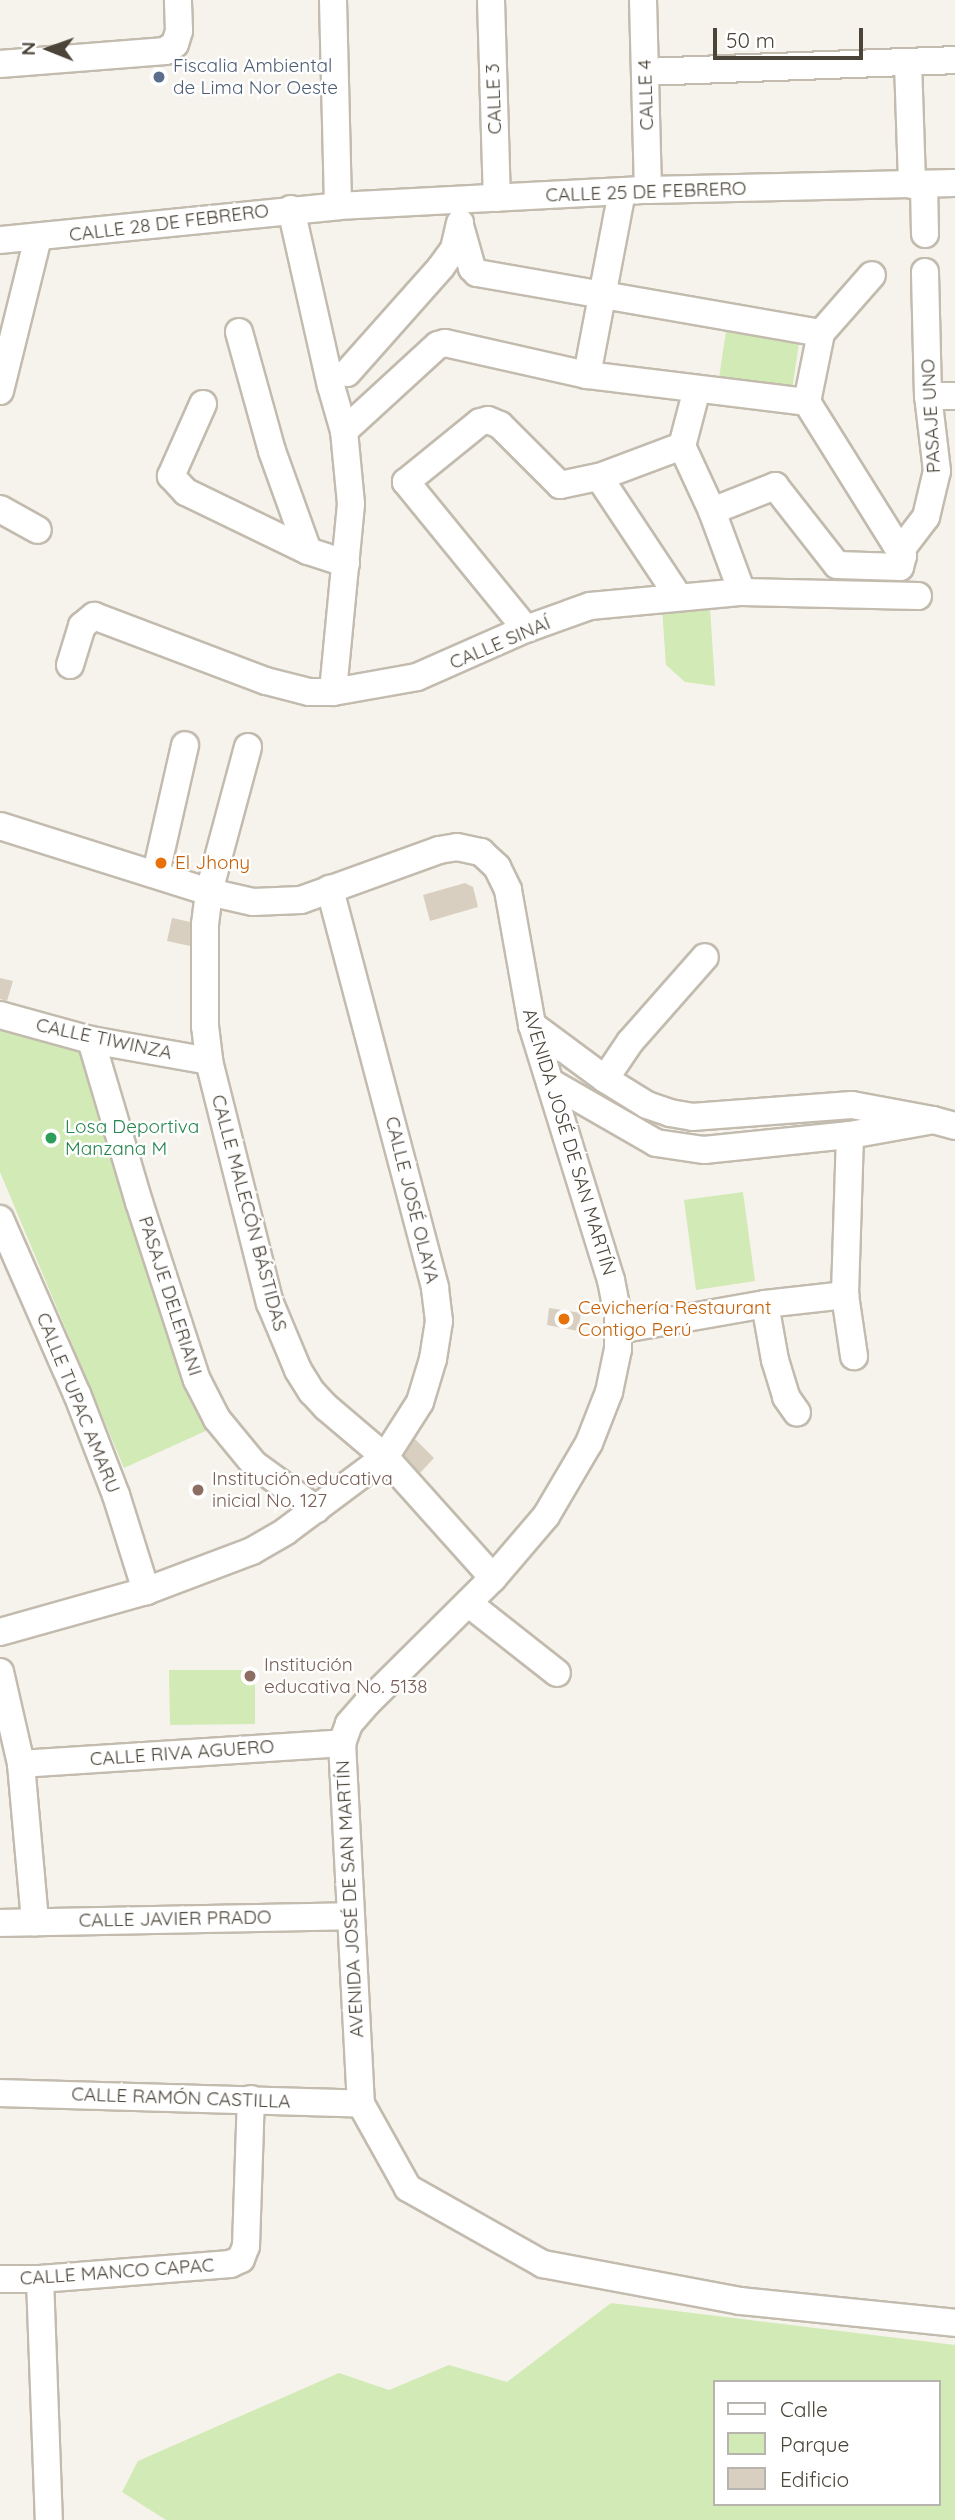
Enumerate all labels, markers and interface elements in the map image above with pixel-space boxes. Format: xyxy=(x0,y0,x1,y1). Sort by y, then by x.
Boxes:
north arrow xyxy=(14,14,84,84)
scale bar xyxy=(717,14,867,58)
text: 50 m xyxy=(726,27,775,53)
text: N xyxy=(16,41,40,56)
place label: Fiscalia Ambiental de Lima Nor Oeste xyxy=(173,55,338,99)
street label: CALLE 4 xyxy=(633,59,659,131)
street label: CALLE 3 xyxy=(481,63,507,135)
marker: Fiscalia Ambiental de Lima Nor Oeste xyxy=(151,69,167,85)
street label: CALLE 25 DE FEBRERO xyxy=(545,177,747,207)
street label: CALLE 28 DE FEBRERO xyxy=(68,199,270,247)
street label: PASAJE UNO xyxy=(917,358,945,474)
street label: CALLE SINAÍ xyxy=(446,612,554,674)
place label: El Jhony xyxy=(175,852,250,874)
marker: El Jhony xyxy=(153,855,169,871)
street label: AVENIDA JOSÉ DE SAN MARTÍN xyxy=(517,1006,621,1278)
street label: CALLE TIWINZA xyxy=(34,1013,174,1065)
street label: CALLE MALECÓN BÁSTIDAS xyxy=(206,1092,292,1334)
street label: CALLE JOSÉ OLAYA xyxy=(380,1114,444,1286)
place label: Losa Deportiva Manzana M xyxy=(65,1116,199,1160)
marker: Losa Deportiva Manzana M xyxy=(43,1130,59,1146)
street label: PASAJE DELERIANI xyxy=(133,1213,207,1379)
place label: Cevichería Restaurant Contigo Perú xyxy=(578,1297,771,1341)
street label: CALLE TUPAC AMARU xyxy=(31,1309,125,1497)
marker: Cevichería Restaurant Contigo Perú xyxy=(556,1311,572,1327)
place label: Institución educativa inicial No. 127 xyxy=(212,1468,393,1512)
marker: Institución educativa inicial No. 127 xyxy=(190,1482,206,1498)
place label: Institución educativa No. 5138 xyxy=(264,1654,427,1698)
marker: Institución educativa No. 5138 xyxy=(242,1668,258,1684)
street label: CALLE RIVA AGUERO xyxy=(89,1735,275,1771)
street label: AVENIDA JOSÉ DE SAN MARTÍN xyxy=(331,1760,369,2038)
street label: CALLE JAVIER PRADO xyxy=(78,1906,272,1932)
street label: CALLE RAMÓN CASTILLA xyxy=(71,2083,291,2113)
street label: CALLE MANCO CAPAC xyxy=(19,2254,215,2290)
legend xyxy=(713,2380,941,2506)
text: Calle xyxy=(780,2396,828,2422)
text: Parque xyxy=(780,2431,849,2457)
text: Edificio xyxy=(780,2466,849,2492)

